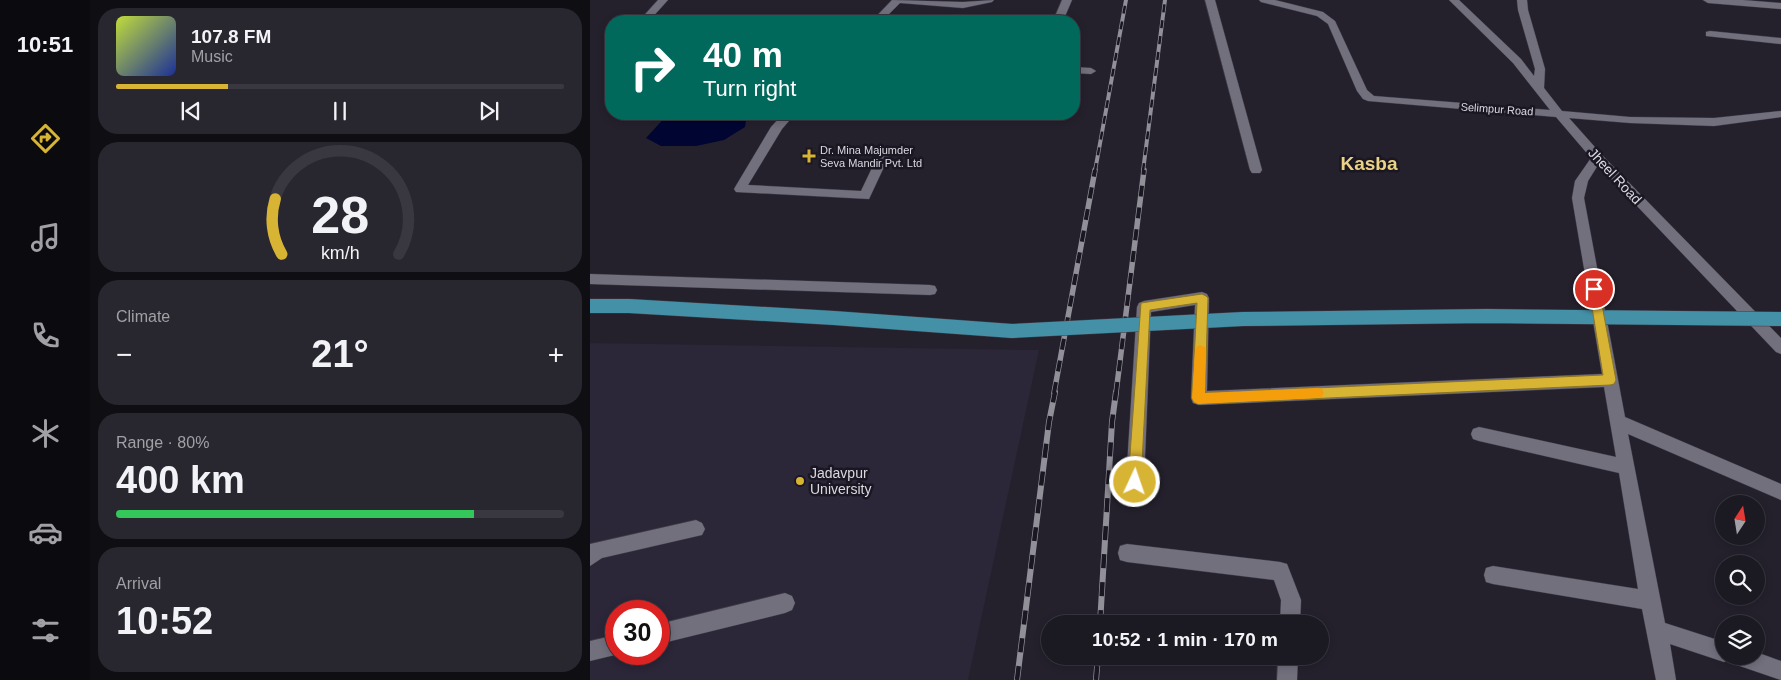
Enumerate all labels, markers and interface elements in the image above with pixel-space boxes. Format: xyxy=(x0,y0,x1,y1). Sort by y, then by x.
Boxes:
text: 107.8 FM xyxy=(191,26,271,47)
text: 10:51 xyxy=(17,32,73,57)
icon: right xyxy=(620,35,685,100)
text: 40 m xyxy=(703,35,783,74)
text: Music xyxy=(191,48,233,65)
text: Turn right xyxy=(703,76,796,101)
icon: previous xyxy=(177,97,205,125)
icon: pause xyxy=(326,97,354,125)
icon: next xyxy=(475,97,503,125)
street label: Selimpur Road xyxy=(1460,100,1534,118)
icon: directions xyxy=(28,121,63,156)
place label: Dr. Mina Majumder Seva Mandir Pvt. Ltd xyxy=(820,144,922,169)
street label: Jheel Road xyxy=(1585,145,1645,207)
marker: Dr. Mina Majumder Seva Mandir Pvt. Ltd xyxy=(802,149,816,163)
district label: Kasba xyxy=(1340,153,1398,174)
text: 28 xyxy=(311,186,369,244)
icon: music xyxy=(28,220,63,255)
text: km/h xyxy=(321,243,359,263)
pin xyxy=(1573,268,1615,310)
icon: arrive xyxy=(1580,275,1608,303)
text: Climate xyxy=(116,308,170,325)
icon: phone xyxy=(28,318,63,353)
text: 21° xyxy=(311,333,369,375)
text: − xyxy=(116,339,132,370)
text: + xyxy=(548,339,564,370)
icon: climate xyxy=(28,416,63,451)
text: Range · 80% xyxy=(116,434,209,451)
position arrow xyxy=(1108,455,1160,507)
text: 400 km xyxy=(116,459,245,501)
place label: Jadavpur University xyxy=(810,465,871,497)
marker: Jadavpur University xyxy=(794,475,806,487)
north arrow xyxy=(1715,495,1765,545)
map controls xyxy=(1715,495,1765,665)
icon: car xyxy=(28,515,63,550)
button: search xyxy=(1715,555,1765,605)
text: Arrival xyxy=(116,575,161,592)
text: 10:52 xyxy=(116,600,213,642)
speed limit sign: 30 xyxy=(605,600,670,665)
icon: filters xyxy=(28,613,63,648)
button: layers xyxy=(1715,615,1765,665)
text: 10:52 · 1 min · 170 m xyxy=(1092,629,1278,650)

